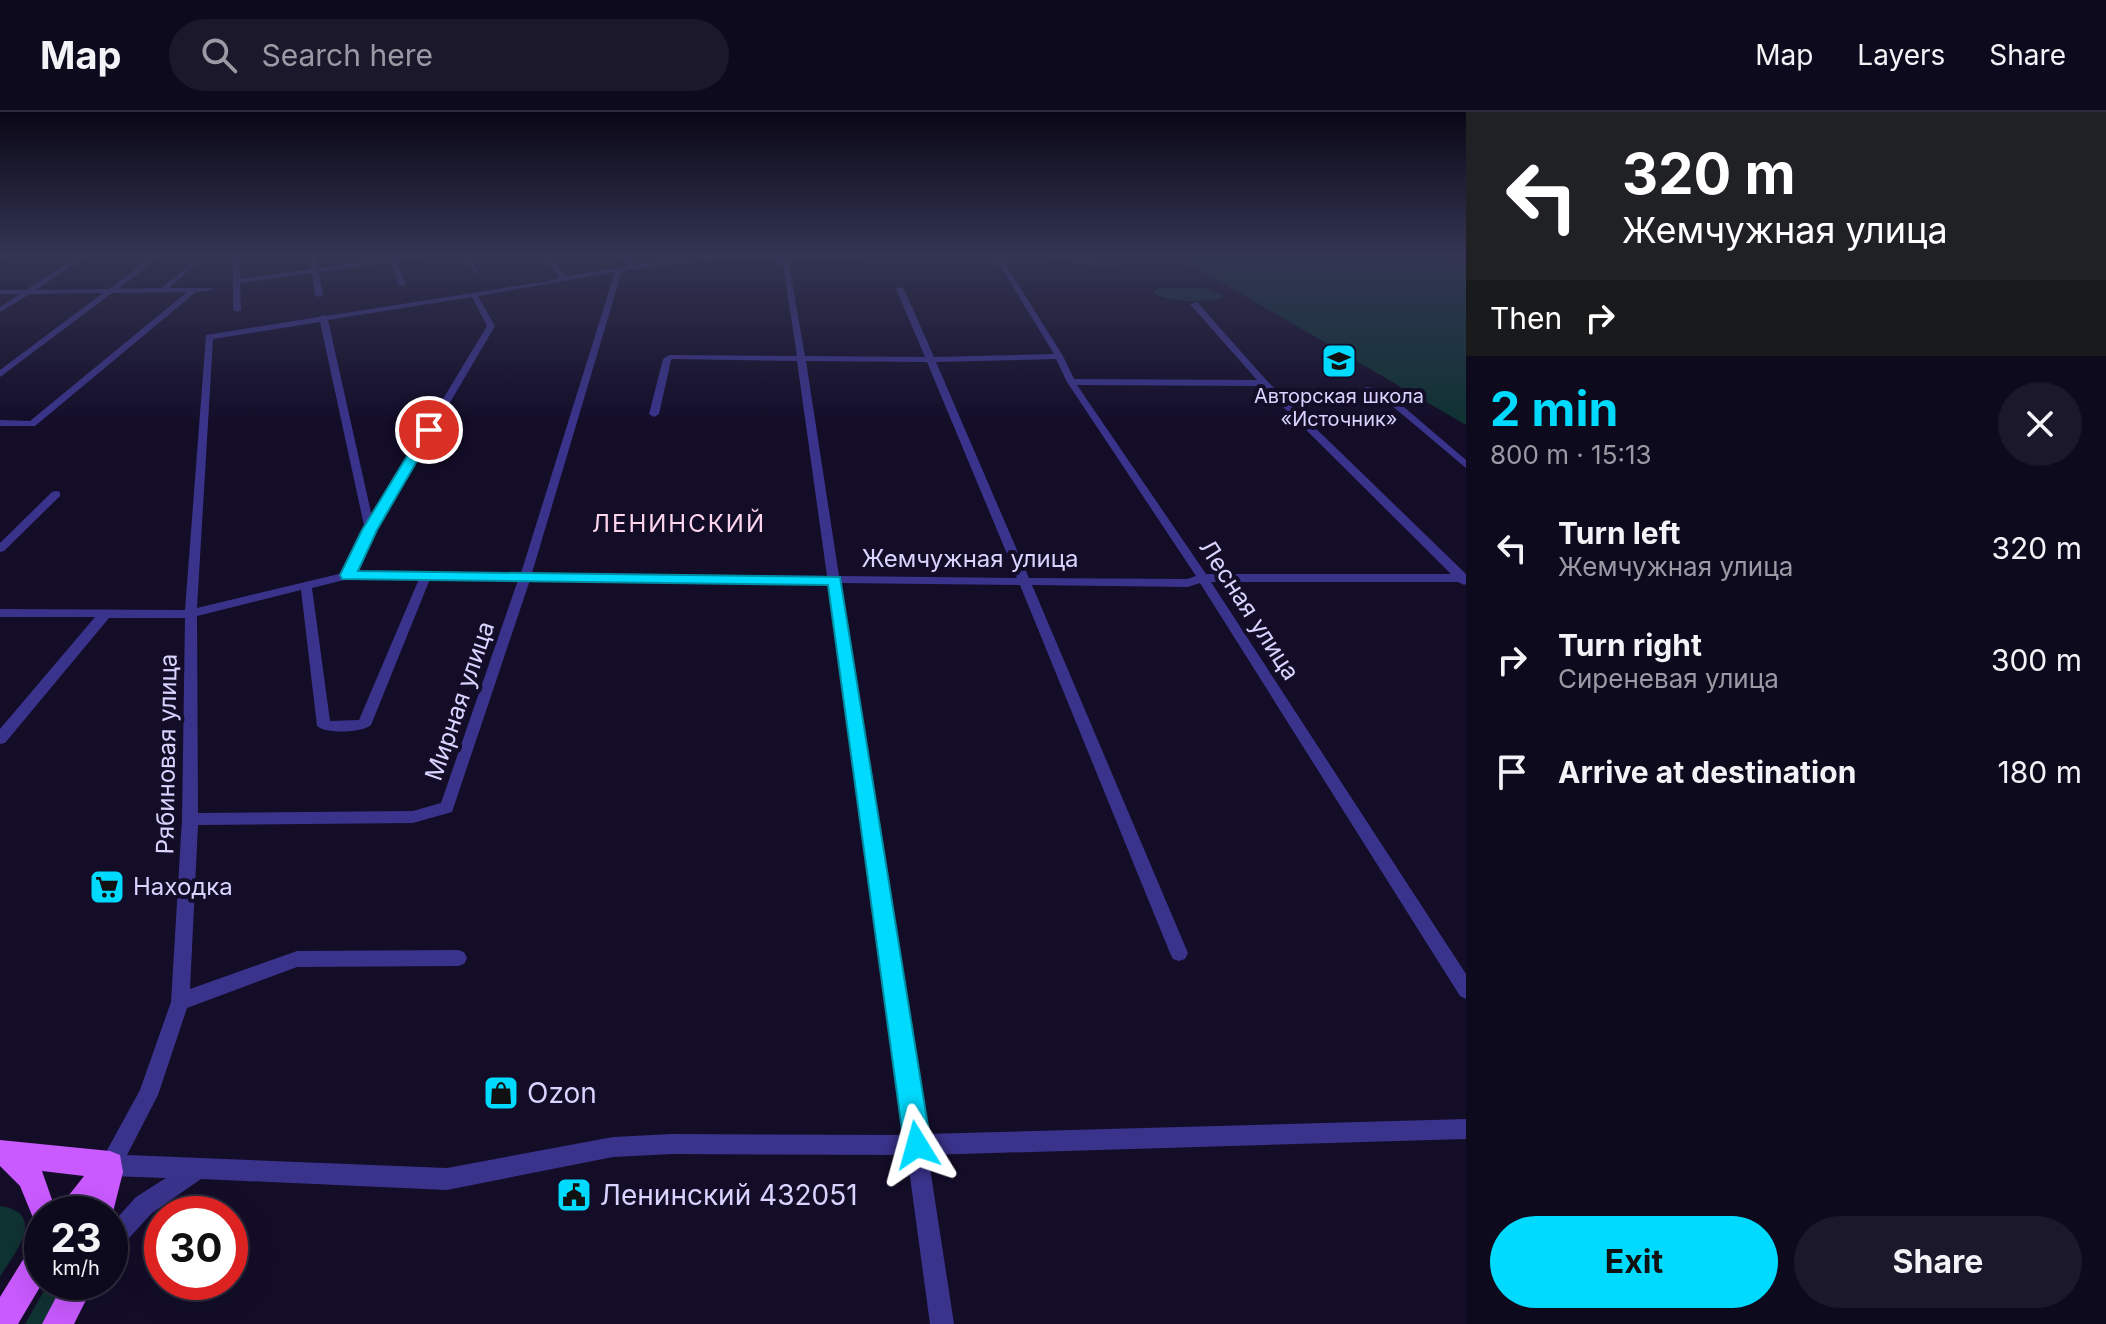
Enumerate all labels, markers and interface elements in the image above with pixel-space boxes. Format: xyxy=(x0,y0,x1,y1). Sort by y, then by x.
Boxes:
search box xyxy=(169,19,729,91)
text: Map xyxy=(40,32,121,78)
icon: search xyxy=(197,33,241,77)
text: Search here xyxy=(261,37,433,73)
text: Map xyxy=(1755,38,1813,72)
text: Layers xyxy=(1857,38,1945,72)
text: Share xyxy=(1989,38,2066,72)
text: 320 m xyxy=(1622,140,1796,208)
icon: left xyxy=(1490,144,1594,248)
text: Жемчужная улица xyxy=(1622,208,1948,252)
icon: right xyxy=(1578,296,1622,340)
text: Then xyxy=(1490,300,1562,336)
school or university icon: Авторская школа «Источник» xyxy=(1320,342,1358,380)
text: 2 min xyxy=(1490,379,1618,438)
button: close xyxy=(1998,382,2082,466)
place label: Авторская школа «Источник» xyxy=(1254,384,1424,431)
pin xyxy=(395,396,463,464)
icon: arrive xyxy=(407,408,451,452)
text: 800 m · 15:13 xyxy=(1490,439,1652,470)
district label: ЛЕНИНСКИЙ xyxy=(592,508,766,538)
text: Turn left xyxy=(1558,515,1680,551)
icon: left xyxy=(1490,526,1534,570)
text: 320 m xyxy=(1992,530,2082,566)
street label: Лесная улица xyxy=(1193,534,1306,685)
street label: Жемчужная улица xyxy=(861,544,1079,573)
text: Жемчужная улица xyxy=(1558,551,1793,582)
street label: Мирная улица xyxy=(419,617,500,784)
text: Turn right xyxy=(1558,627,1702,663)
icon: right xyxy=(1490,638,1534,682)
text: 300 m xyxy=(1991,642,2082,678)
street label: Рябиновая улица xyxy=(150,653,183,855)
text: Сиреневая улица xyxy=(1558,663,1779,694)
icon: arrive xyxy=(1490,750,1534,794)
text: Arrive at destination xyxy=(1558,754,1856,790)
text: 180 m xyxy=(1998,754,2082,790)
supermarket icon: Находка xyxy=(88,868,126,906)
place label: Находка xyxy=(133,872,233,901)
shop icon: Ozon xyxy=(482,1074,520,1112)
place label: Ozon xyxy=(527,1076,597,1110)
position arrow xyxy=(875,1103,959,1187)
public building icon: Ленинский 432051 xyxy=(555,1176,593,1214)
place label: Ленинский 432051 xyxy=(600,1178,858,1212)
speed limit sign: 30 xyxy=(144,1196,248,1300)
text: 23 xyxy=(50,1213,102,1262)
button: Exit xyxy=(1490,1216,1778,1308)
button: Share xyxy=(1794,1216,2082,1308)
text: km/h xyxy=(52,1256,100,1280)

